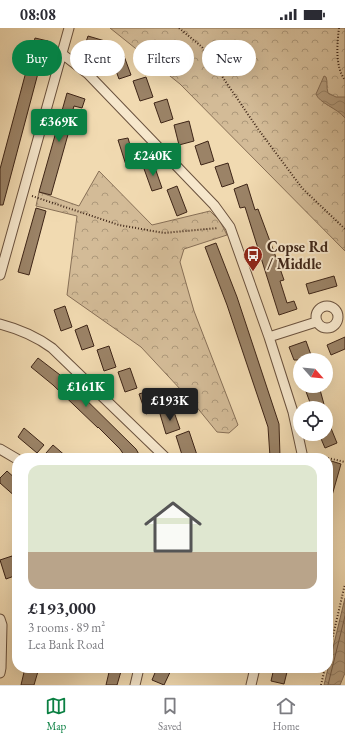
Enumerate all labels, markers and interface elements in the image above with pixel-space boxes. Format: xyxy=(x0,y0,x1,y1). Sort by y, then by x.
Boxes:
text: 08:08 xyxy=(20,5,56,24)
chip: Buy xyxy=(12,40,62,76)
chip: Rent xyxy=(70,40,125,76)
chip: Filters xyxy=(133,40,194,76)
chip: New xyxy=(202,40,256,76)
pin: £369K xyxy=(31,109,87,143)
text: £369K xyxy=(40,113,78,130)
pin: £240K xyxy=(125,143,181,177)
text: £240K xyxy=(134,147,172,164)
place label: Copse Rd / Middle xyxy=(267,237,329,273)
bus stop icon: Copse Rd / Middle xyxy=(242,244,264,272)
north arrow xyxy=(293,353,333,393)
map controls xyxy=(293,353,333,441)
pin: £161K xyxy=(58,374,114,408)
text: £161K xyxy=(67,378,105,395)
pin: £193K xyxy=(142,388,198,422)
text: £193K xyxy=(151,392,189,409)
button: locate xyxy=(293,401,333,441)
icon: home xyxy=(137,491,209,563)
text: £193,000 xyxy=(28,597,96,619)
text: 3 rooms · 89 m² xyxy=(28,619,105,636)
text: Lea Bank Road xyxy=(28,636,104,653)
tab: Map xyxy=(45,695,67,733)
tab: Saved xyxy=(158,695,182,733)
tab: Home xyxy=(272,695,300,733)

